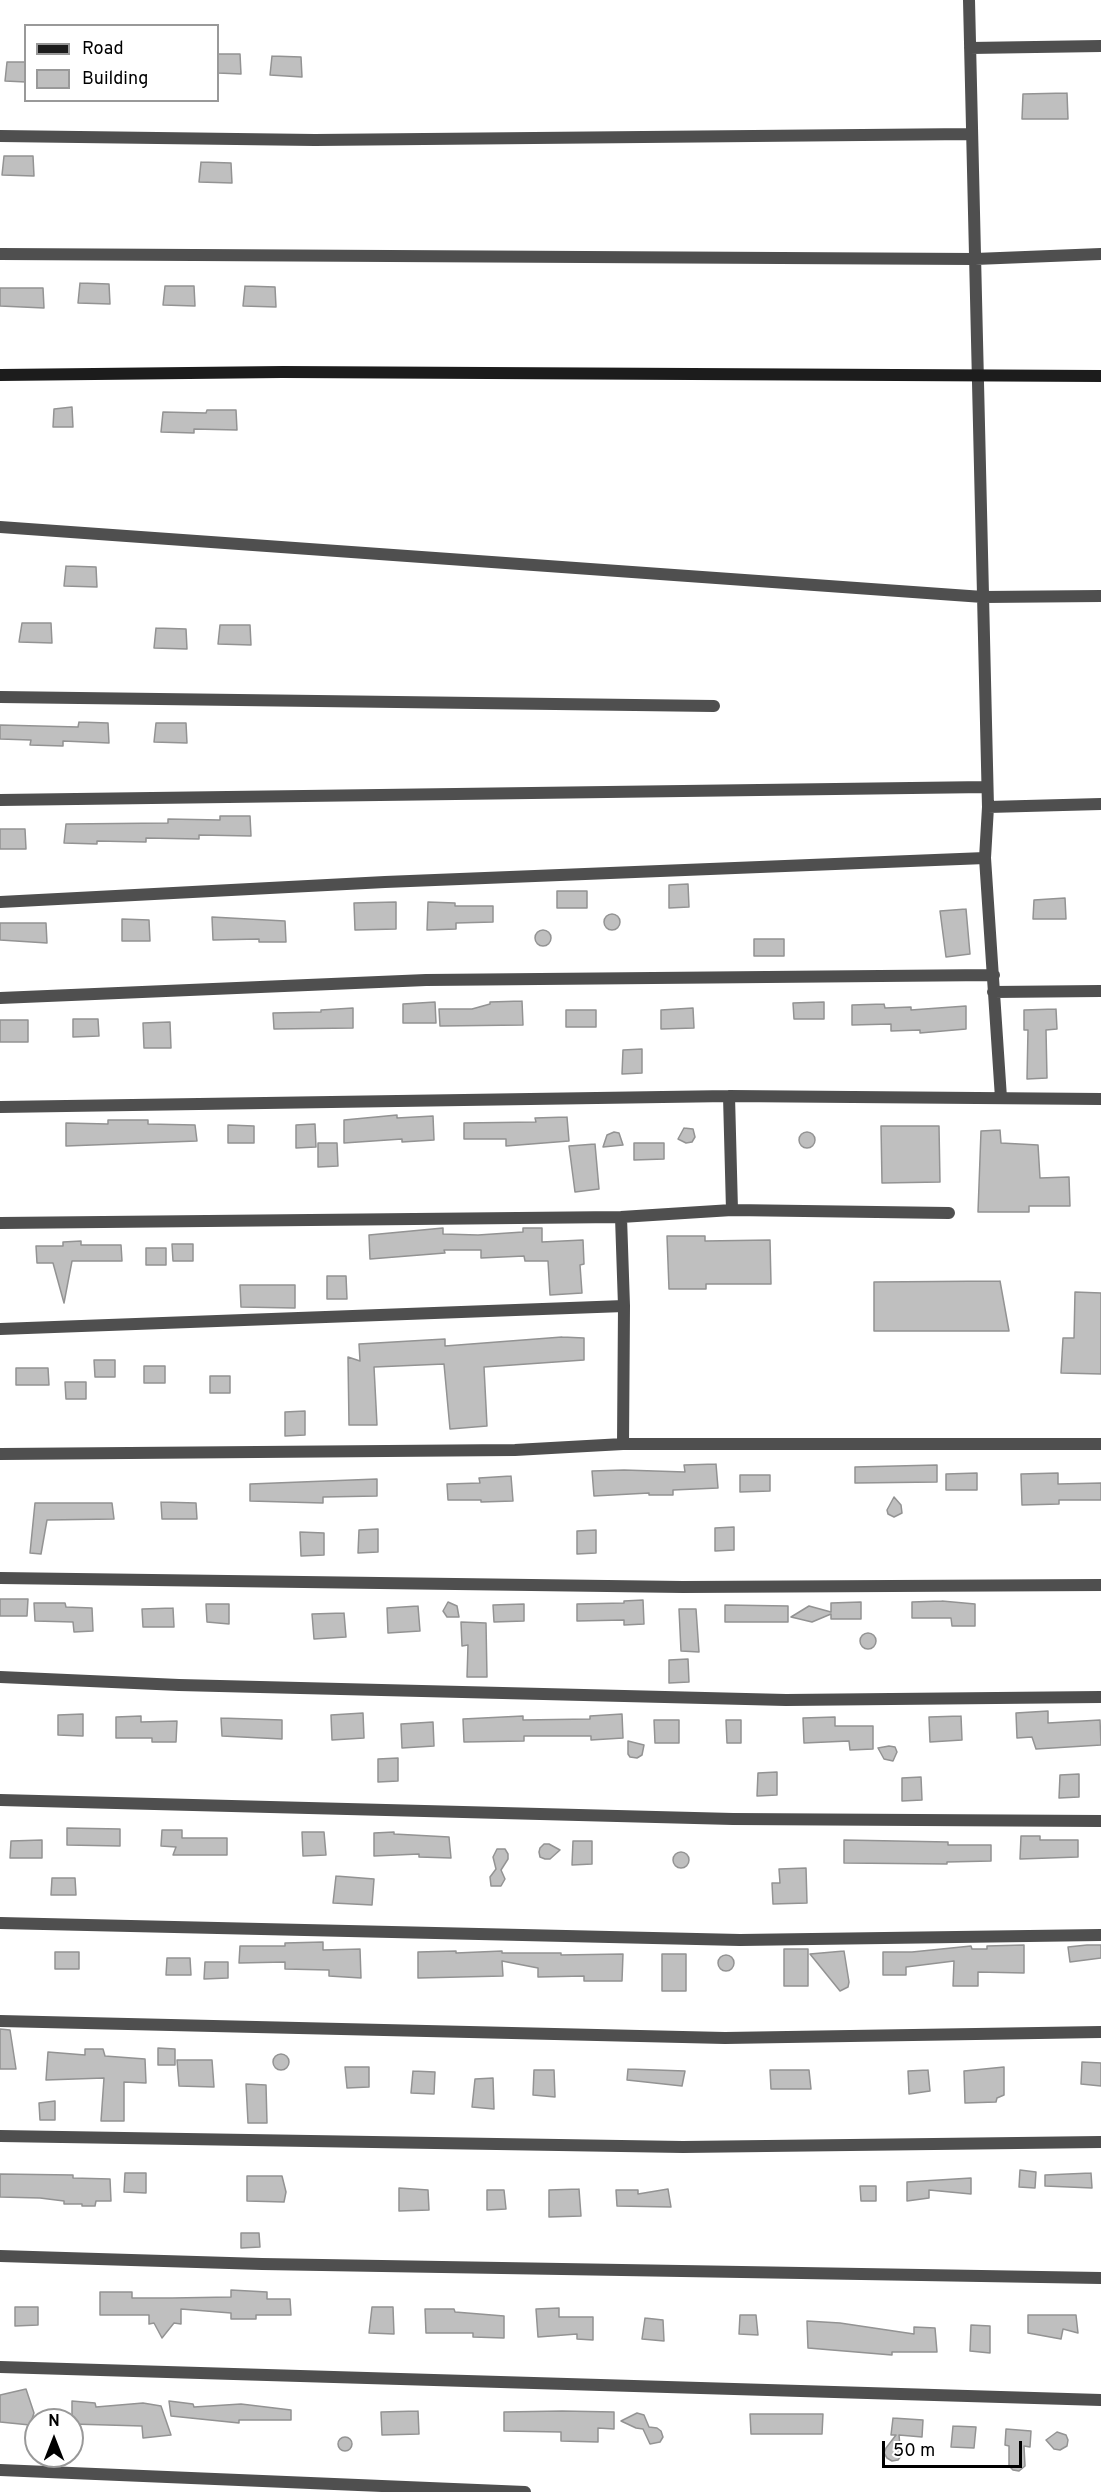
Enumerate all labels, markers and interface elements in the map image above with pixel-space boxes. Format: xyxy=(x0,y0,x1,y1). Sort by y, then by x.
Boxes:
legend xyxy=(24,24,219,102)
text: Road xyxy=(82,38,124,61)
text: Building xyxy=(82,68,148,91)
north arrow xyxy=(24,2408,84,2468)
text: N xyxy=(48,2412,60,2432)
scale bar xyxy=(885,2429,1024,2467)
text: 50 m xyxy=(893,2440,935,2463)

